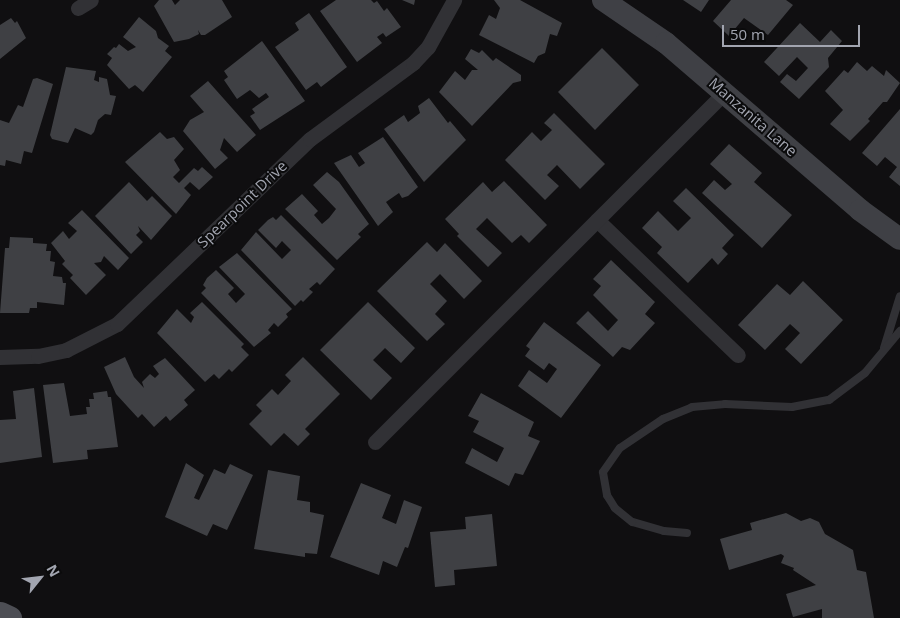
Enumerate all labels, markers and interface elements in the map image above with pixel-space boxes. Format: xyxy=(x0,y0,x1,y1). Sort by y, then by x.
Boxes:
scale bar xyxy=(725,15,862,47)
text: 50 m xyxy=(730,24,765,44)
street label: Manzanita Lane xyxy=(705,74,801,160)
street label: Spearpoint Drive xyxy=(194,157,290,251)
north arrow xyxy=(15,553,65,603)
text: N xyxy=(42,561,65,580)

